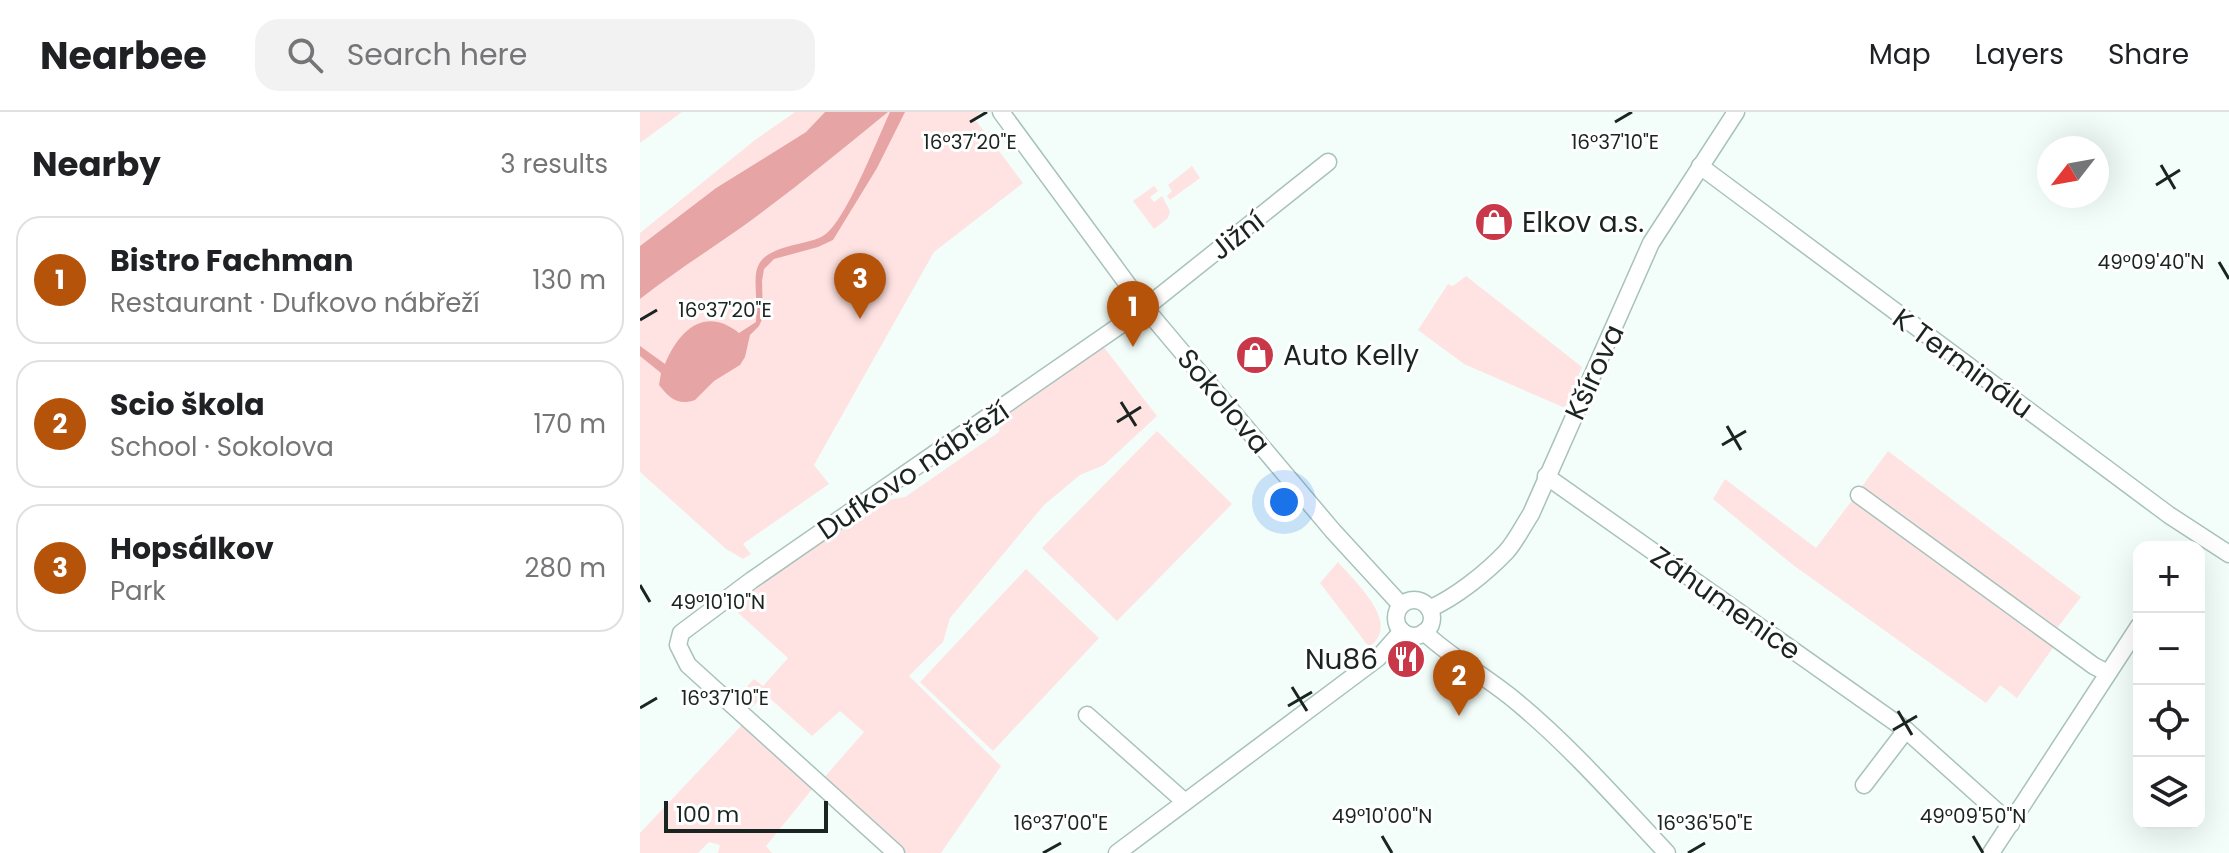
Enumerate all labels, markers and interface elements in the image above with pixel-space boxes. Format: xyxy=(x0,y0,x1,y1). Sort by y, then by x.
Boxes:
search box xyxy=(255,19,815,91)
text: Nearbee xyxy=(40,29,207,82)
icon: search xyxy=(283,33,327,77)
text: Search here xyxy=(347,33,527,76)
text: Map xyxy=(1869,35,1931,74)
text: Layers xyxy=(1975,35,2064,74)
text: Share xyxy=(2108,35,2189,74)
text: 16°37'20"E xyxy=(923,128,1017,156)
text: 16°37'10"E xyxy=(1571,128,1659,156)
north arrow xyxy=(2037,136,2109,208)
text: Nearby xyxy=(32,140,161,188)
text: 3 results xyxy=(500,146,608,182)
shop icon: Elkov a.s. xyxy=(1473,201,1515,243)
street label: Jižní xyxy=(1202,202,1273,269)
place label: Elkov a.s. xyxy=(1522,203,1644,242)
text: Bistro Fachman xyxy=(110,239,353,282)
text: 49°09'40"N xyxy=(2098,248,2204,276)
pin: 3 xyxy=(834,253,886,319)
text: 1 xyxy=(55,262,65,298)
text: 130 m xyxy=(532,262,606,298)
pin: 1 xyxy=(1107,281,1159,347)
text: Restaurant · Dufkovo nábřeží xyxy=(110,285,480,321)
text: 16°37'20"E xyxy=(678,296,772,324)
street label: K Terminálu xyxy=(1885,299,2041,428)
street label: Kšírova xyxy=(1555,318,1634,426)
shop icon: Auto Kelly xyxy=(1234,334,1276,376)
place label: Auto Kelly xyxy=(1283,336,1419,375)
street label: Sokolova xyxy=(1168,340,1279,462)
text: Scio škola xyxy=(110,383,265,426)
street label: Dufkovo nábřeží xyxy=(810,392,1017,549)
text: 2 xyxy=(53,406,67,442)
text: 170 m xyxy=(533,406,606,442)
text: School · Sokolova xyxy=(110,429,334,465)
your location xyxy=(1264,482,1304,522)
text: Hopsálkov xyxy=(110,527,274,570)
street label: Záhumenice xyxy=(1643,537,1809,670)
map controls xyxy=(2133,541,2205,829)
button: + xyxy=(2133,541,2205,613)
text: 3 xyxy=(52,550,68,586)
text: 280 m xyxy=(525,550,606,586)
text: Park xyxy=(110,573,166,609)
text: 49°10'10"N xyxy=(671,588,765,616)
button: − xyxy=(2133,613,2205,685)
restaurant icon: Nu86 xyxy=(1385,638,1427,680)
place label: Nu86 xyxy=(1305,640,1378,679)
pin: 2 xyxy=(1433,650,1485,716)
text: 16°37'10"E xyxy=(681,684,769,712)
button: locate xyxy=(2133,685,2205,757)
button: layers xyxy=(2133,757,2205,829)
scale bar xyxy=(664,797,828,833)
text: 100 m xyxy=(676,799,739,830)
text: 49°10'00"N xyxy=(1332,802,1432,830)
text: 49°09'50"N xyxy=(1920,802,2026,830)
text: 16°37'00"E xyxy=(1014,809,1108,837)
text: 16°36'50"E xyxy=(1657,809,1753,837)

